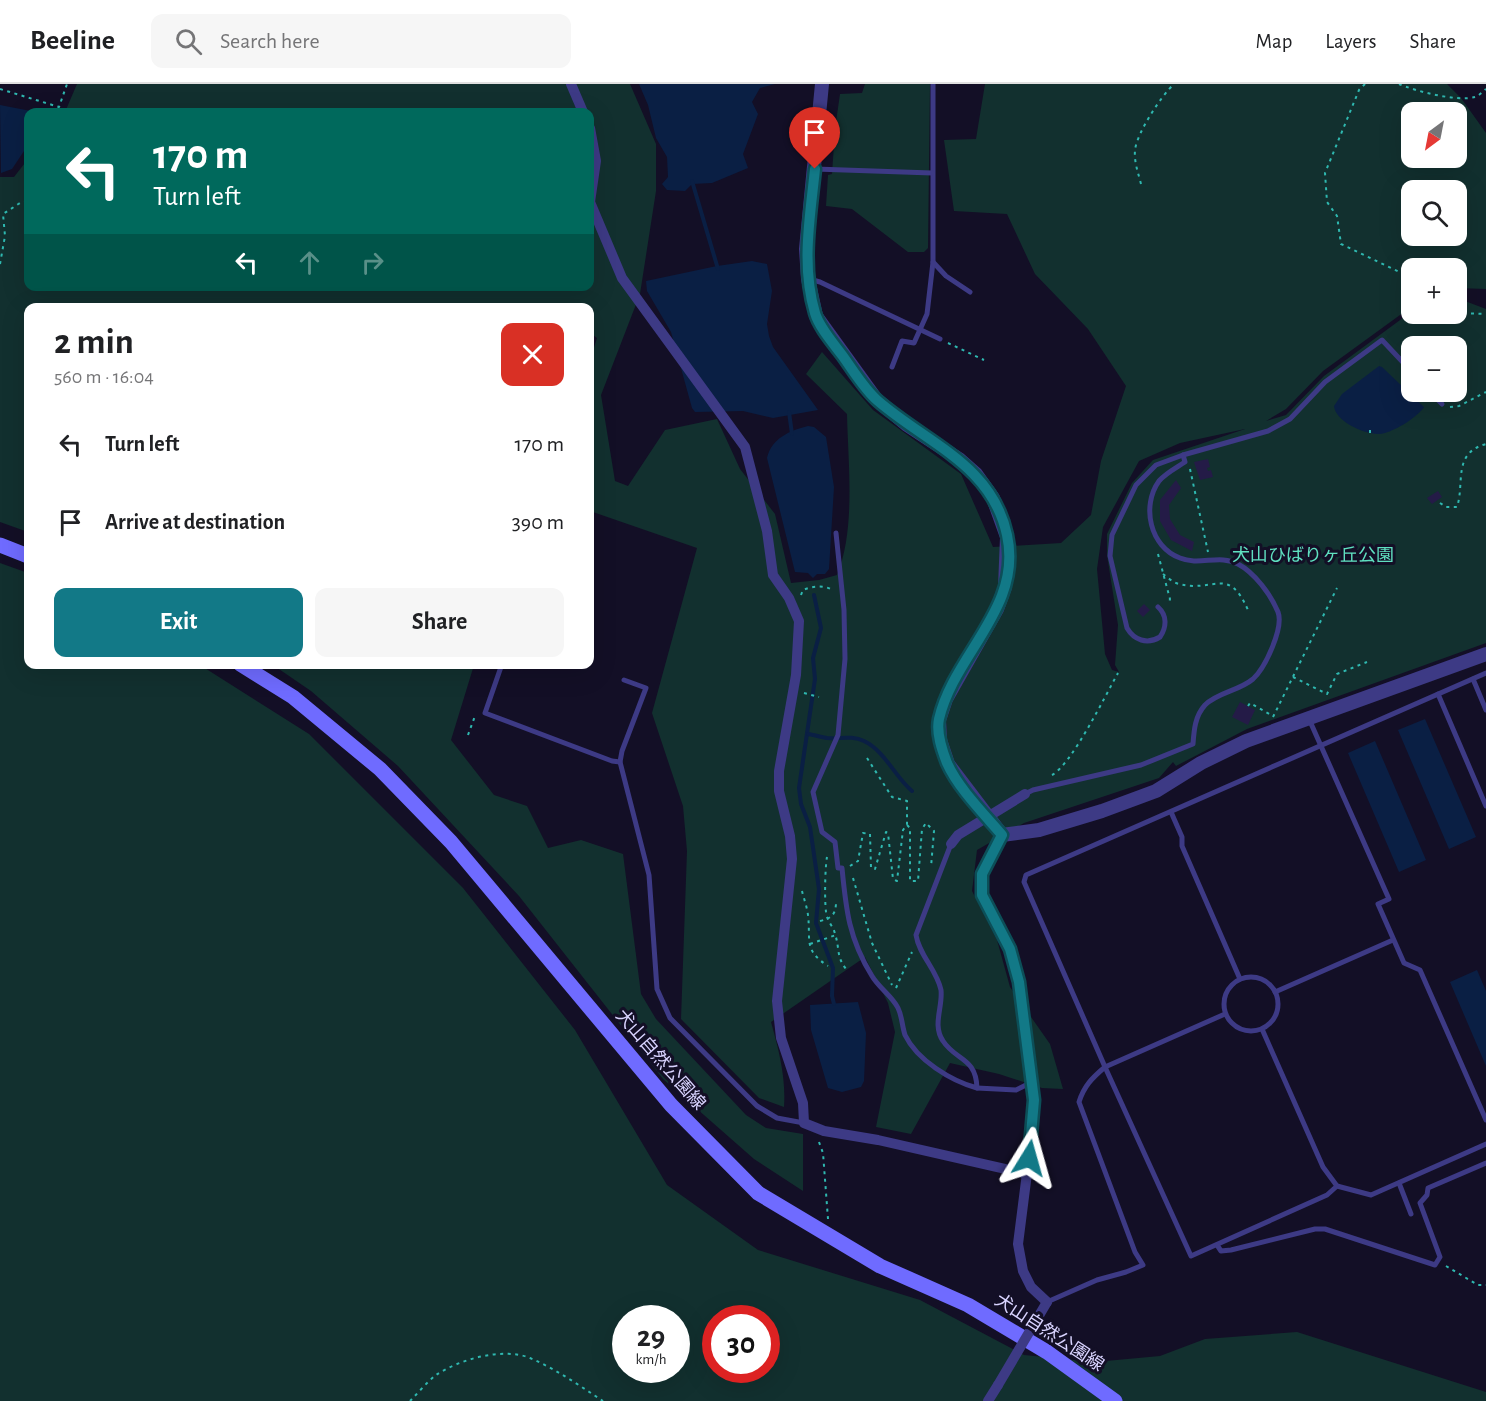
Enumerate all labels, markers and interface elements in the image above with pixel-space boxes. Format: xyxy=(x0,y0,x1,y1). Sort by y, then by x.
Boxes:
search box xyxy=(151,14,571,68)
icon: search xyxy=(172,25,205,58)
text: Beeline xyxy=(30,27,115,55)
text: Search here xyxy=(220,30,320,52)
text: Map xyxy=(1256,31,1292,52)
text: Layers xyxy=(1325,31,1376,52)
text: Share xyxy=(1409,31,1456,52)
north arrow xyxy=(1401,102,1467,168)
map controls xyxy=(1401,102,1467,402)
pin xyxy=(789,107,840,169)
icon: arrive xyxy=(798,116,831,149)
icon: left xyxy=(54,132,132,210)
text: 170 m xyxy=(153,134,248,176)
button: search xyxy=(1401,180,1467,246)
text: Turn left xyxy=(153,183,241,210)
icon: left xyxy=(230,246,263,279)
icon: ahead xyxy=(293,246,326,279)
icon: right xyxy=(356,246,389,279)
button: + xyxy=(1401,258,1467,324)
button: close xyxy=(501,323,564,386)
text: 2 min xyxy=(54,324,134,360)
button: − xyxy=(1401,336,1467,402)
text: 560 m · 16:04 xyxy=(54,367,154,387)
icon: left xyxy=(54,428,87,461)
text: Turn left xyxy=(105,433,179,455)
text: 170 m xyxy=(514,433,564,455)
icon: arrive xyxy=(54,506,87,539)
text: Arrive at destination xyxy=(105,511,285,533)
text: 390 m xyxy=(512,511,564,533)
park label: 犬山ひばりヶ丘公園 xyxy=(1232,546,1394,565)
button: Exit xyxy=(54,588,303,657)
button: Share xyxy=(315,588,564,657)
street label: 犬山自然公園線 xyxy=(612,1005,710,1113)
position arrow xyxy=(997,1126,1061,1190)
street label: 犬山自然公園線 xyxy=(991,1289,1108,1375)
speed limit sign: 30 xyxy=(702,1305,780,1383)
text: 29 xyxy=(637,1322,665,1352)
text: km/h xyxy=(636,1352,666,1367)

